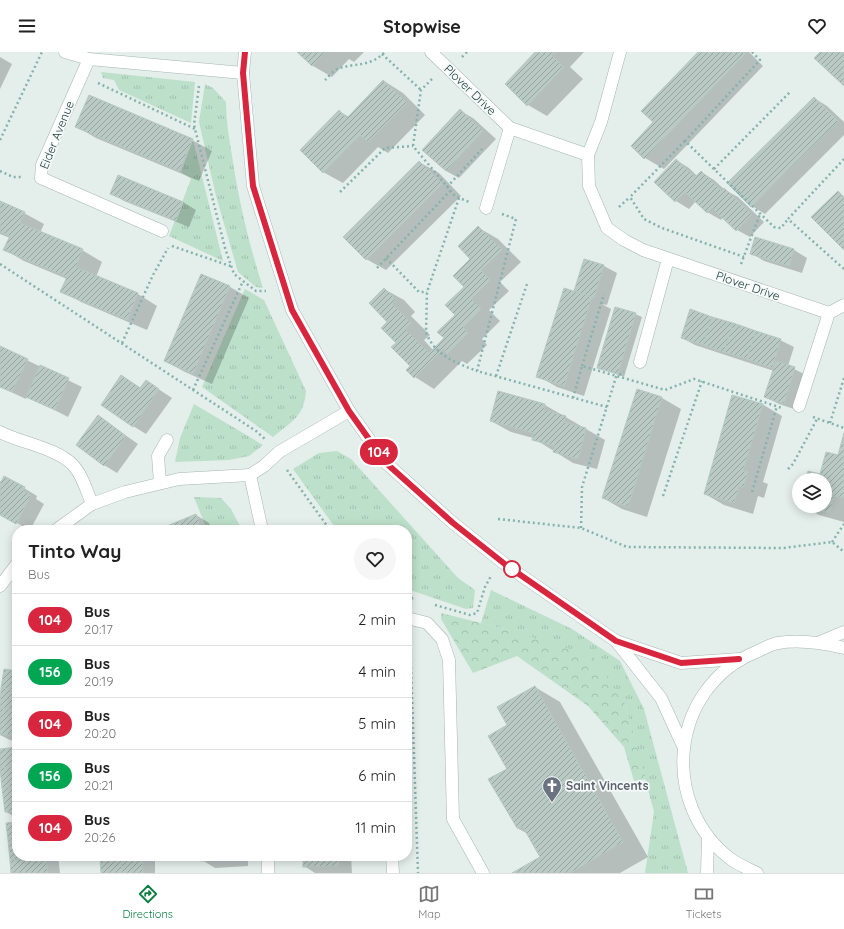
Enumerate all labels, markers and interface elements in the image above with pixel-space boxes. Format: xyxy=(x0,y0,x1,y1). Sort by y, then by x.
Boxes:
icon: menu xyxy=(16,15,38,37)
text: Stopwise xyxy=(383,15,461,38)
icon: heart xyxy=(806,15,828,37)
street label: Plover Drive xyxy=(441,61,500,118)
street label: Eider Avenue xyxy=(36,98,77,171)
street label: Plover Drive xyxy=(714,268,782,304)
line badge: 104 xyxy=(356,439,402,465)
text: 104 xyxy=(368,443,390,461)
map controls xyxy=(792,473,832,513)
button: layers xyxy=(792,473,832,513)
button: heart xyxy=(354,538,396,580)
text: Tinto Way xyxy=(28,539,121,563)
unlabelled marker xyxy=(503,560,521,578)
text: Bus xyxy=(28,566,50,582)
text: Bus xyxy=(84,602,110,621)
text: 2 min xyxy=(358,610,396,629)
text: 104 xyxy=(39,611,61,629)
text: 20:17 xyxy=(84,621,113,637)
text: Bus xyxy=(84,654,110,673)
text: 4 min xyxy=(358,662,396,681)
text: 156 xyxy=(39,663,61,681)
text: 20:19 xyxy=(84,673,113,689)
text: Bus xyxy=(84,706,110,725)
text: 5 min xyxy=(358,714,396,733)
text: 104 xyxy=(39,715,61,733)
text: 20:20 xyxy=(84,725,116,741)
text: Bus xyxy=(84,758,110,777)
text: 6 min xyxy=(358,766,396,785)
text: 156 xyxy=(39,767,61,785)
church icon: Saint Vincents xyxy=(541,775,563,803)
text: 20:21 xyxy=(84,777,113,793)
place label: Saint Vincents xyxy=(566,778,649,793)
text: Bus xyxy=(84,810,110,829)
text: 11 min xyxy=(355,818,396,837)
text: 104 xyxy=(39,819,61,837)
text: 20:26 xyxy=(84,829,116,845)
tab: Directions xyxy=(123,883,173,921)
tab: Map xyxy=(418,883,441,921)
tab: Tickets xyxy=(686,883,721,921)

